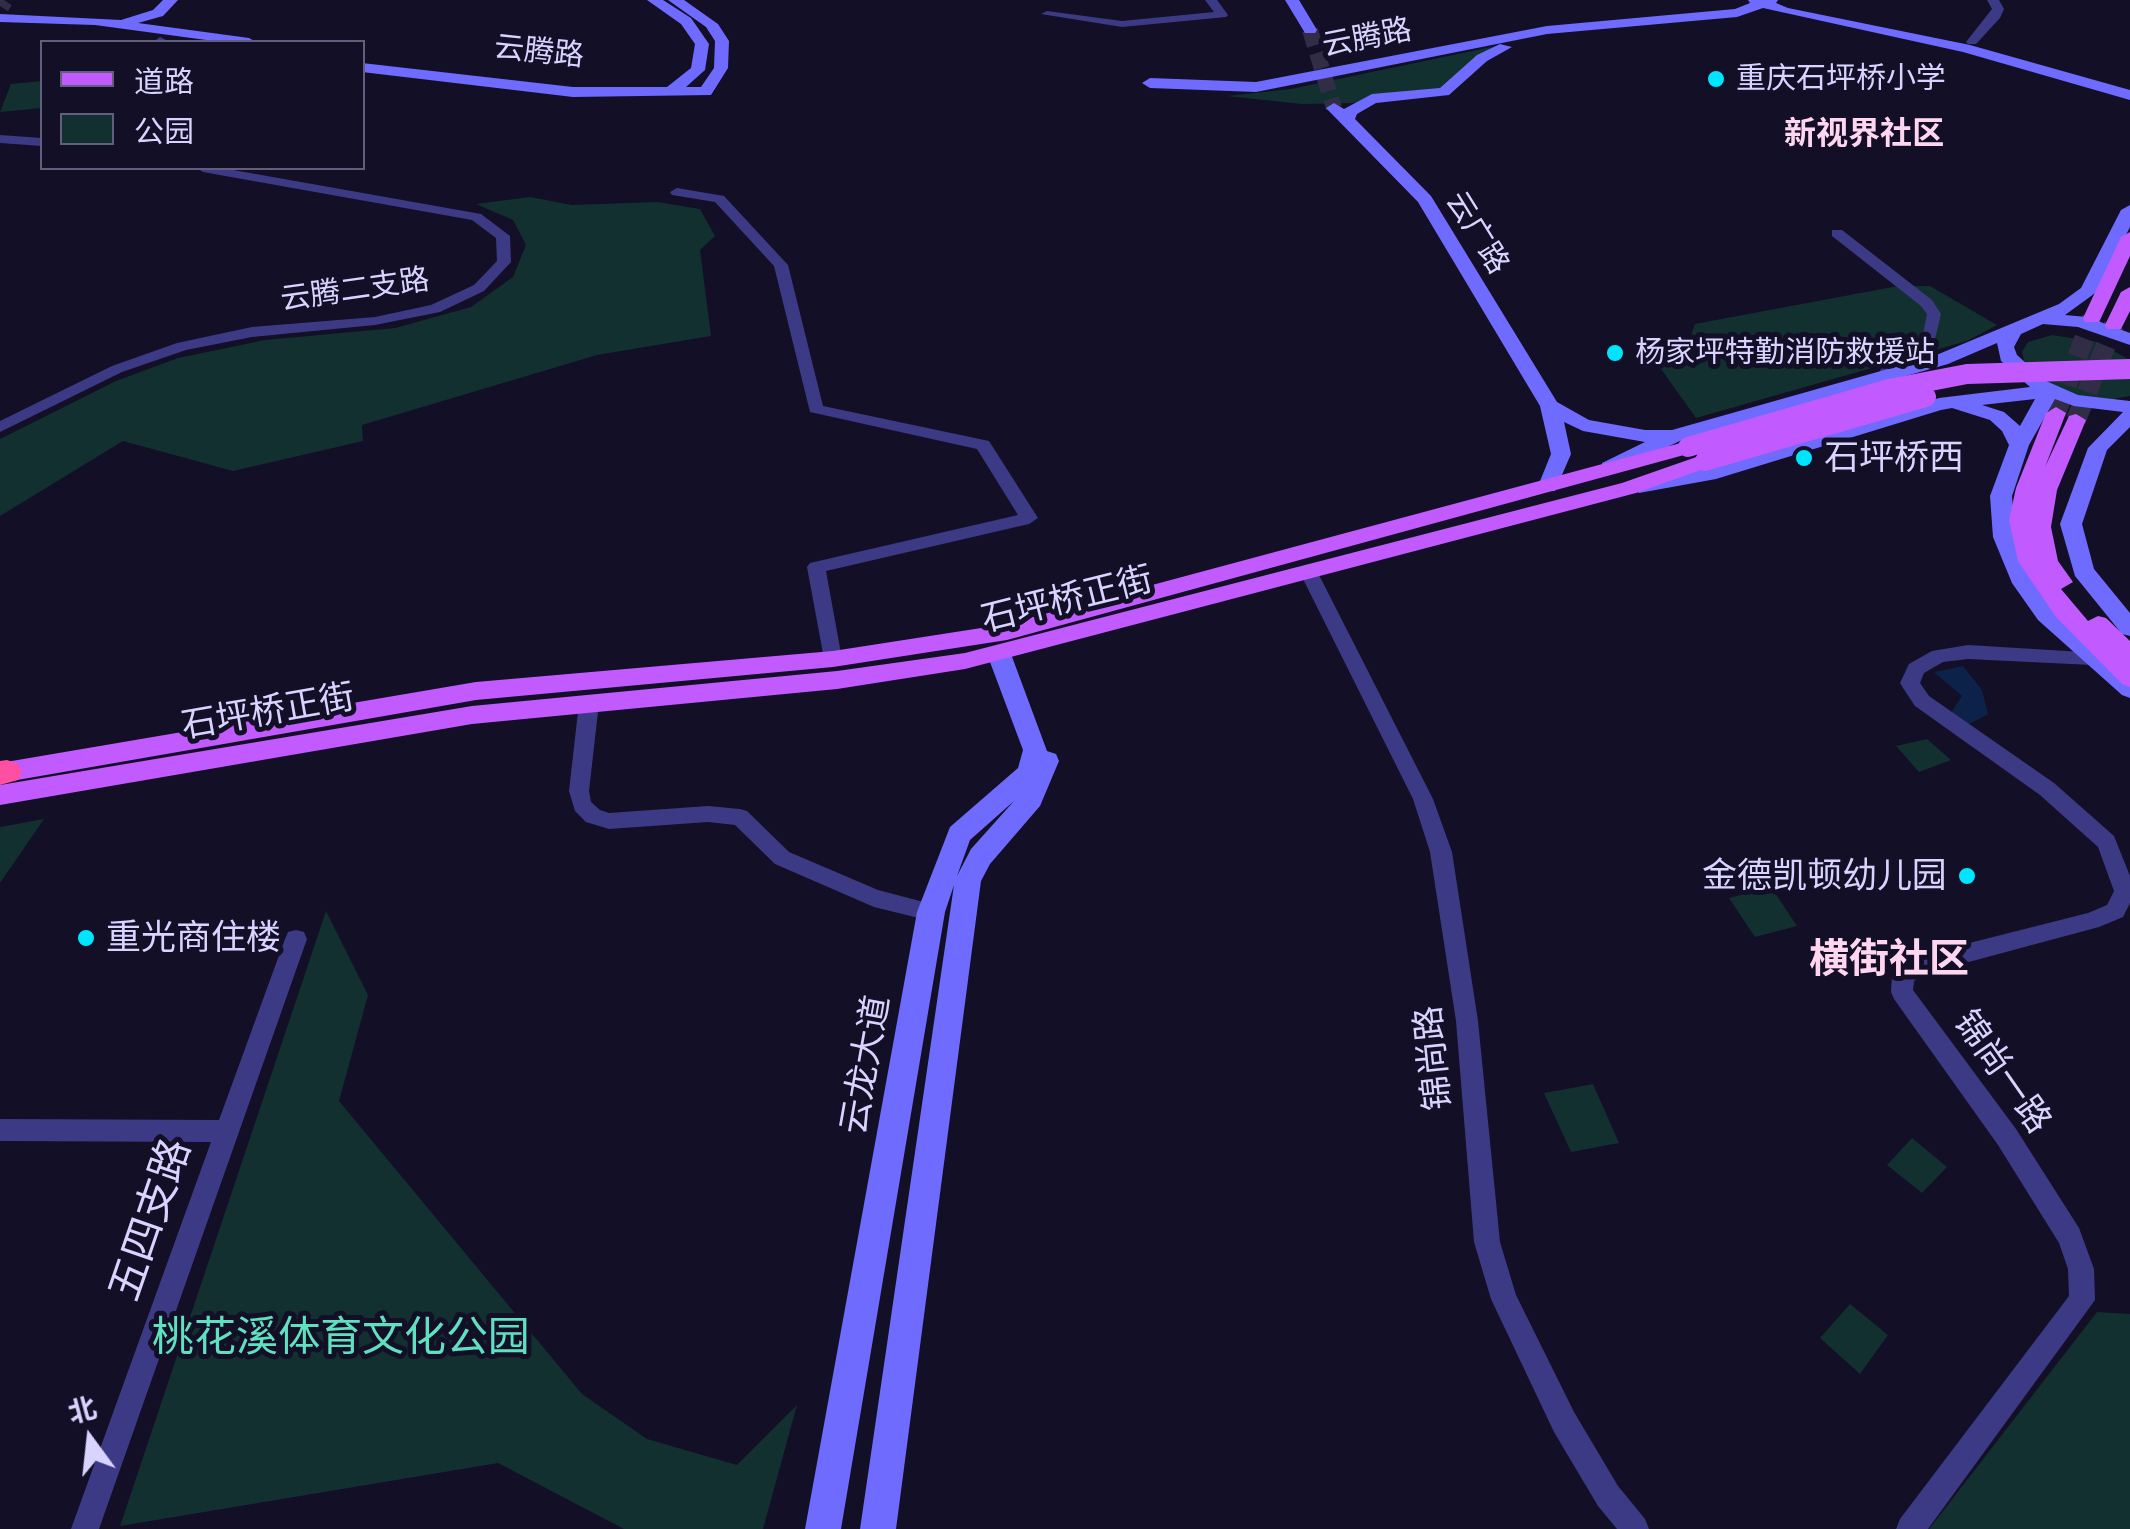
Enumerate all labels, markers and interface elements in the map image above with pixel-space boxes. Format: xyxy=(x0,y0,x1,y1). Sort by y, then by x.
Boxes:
street label: 云腾路 xyxy=(1319,12,1415,64)
street label: 云腾路 xyxy=(492,29,586,75)
legend xyxy=(40,40,365,170)
place label: 重庆石坪桥小学 xyxy=(1736,61,1946,97)
text: 道路 xyxy=(134,63,194,99)
marker: 重庆石坪桥小学 xyxy=(1705,68,1727,90)
text: 公园 xyxy=(134,113,194,149)
district label: 新视界社区 xyxy=(1784,115,1944,153)
street label: 云广路 xyxy=(1438,185,1516,281)
street label: 云腾二支路 xyxy=(278,262,432,318)
place label: 杨家坪特勤消防救援站 xyxy=(1635,335,1935,371)
marker: 杨家坪特勤消防救援站 xyxy=(1604,342,1626,364)
place label: 石坪桥西 xyxy=(1824,437,1964,479)
marker: 石坪桥西 xyxy=(1793,447,1815,469)
street label: 石坪桥正街 xyxy=(977,558,1157,642)
street label: 石坪桥正街 xyxy=(178,676,358,748)
place label: 金德凯顿幼儿园 xyxy=(1702,855,1947,897)
marker: 金德凯顿幼儿园 xyxy=(1956,865,1978,887)
place label: 重光商住楼 xyxy=(106,917,281,959)
marker: 重光商住楼 xyxy=(75,927,97,949)
district label: 横街社区 xyxy=(1809,936,1969,984)
street label: 云龙大道 xyxy=(833,992,899,1138)
street label: 锦尚一路 xyxy=(1945,1003,2059,1141)
street label: 锦尚路 xyxy=(1408,1004,1460,1112)
street label: 五四支路 xyxy=(100,1132,202,1308)
park label: 桃花溪体育文化公园 xyxy=(152,1313,530,1363)
north arrow xyxy=(40,1389,140,1489)
text: 北 xyxy=(64,1390,100,1430)

